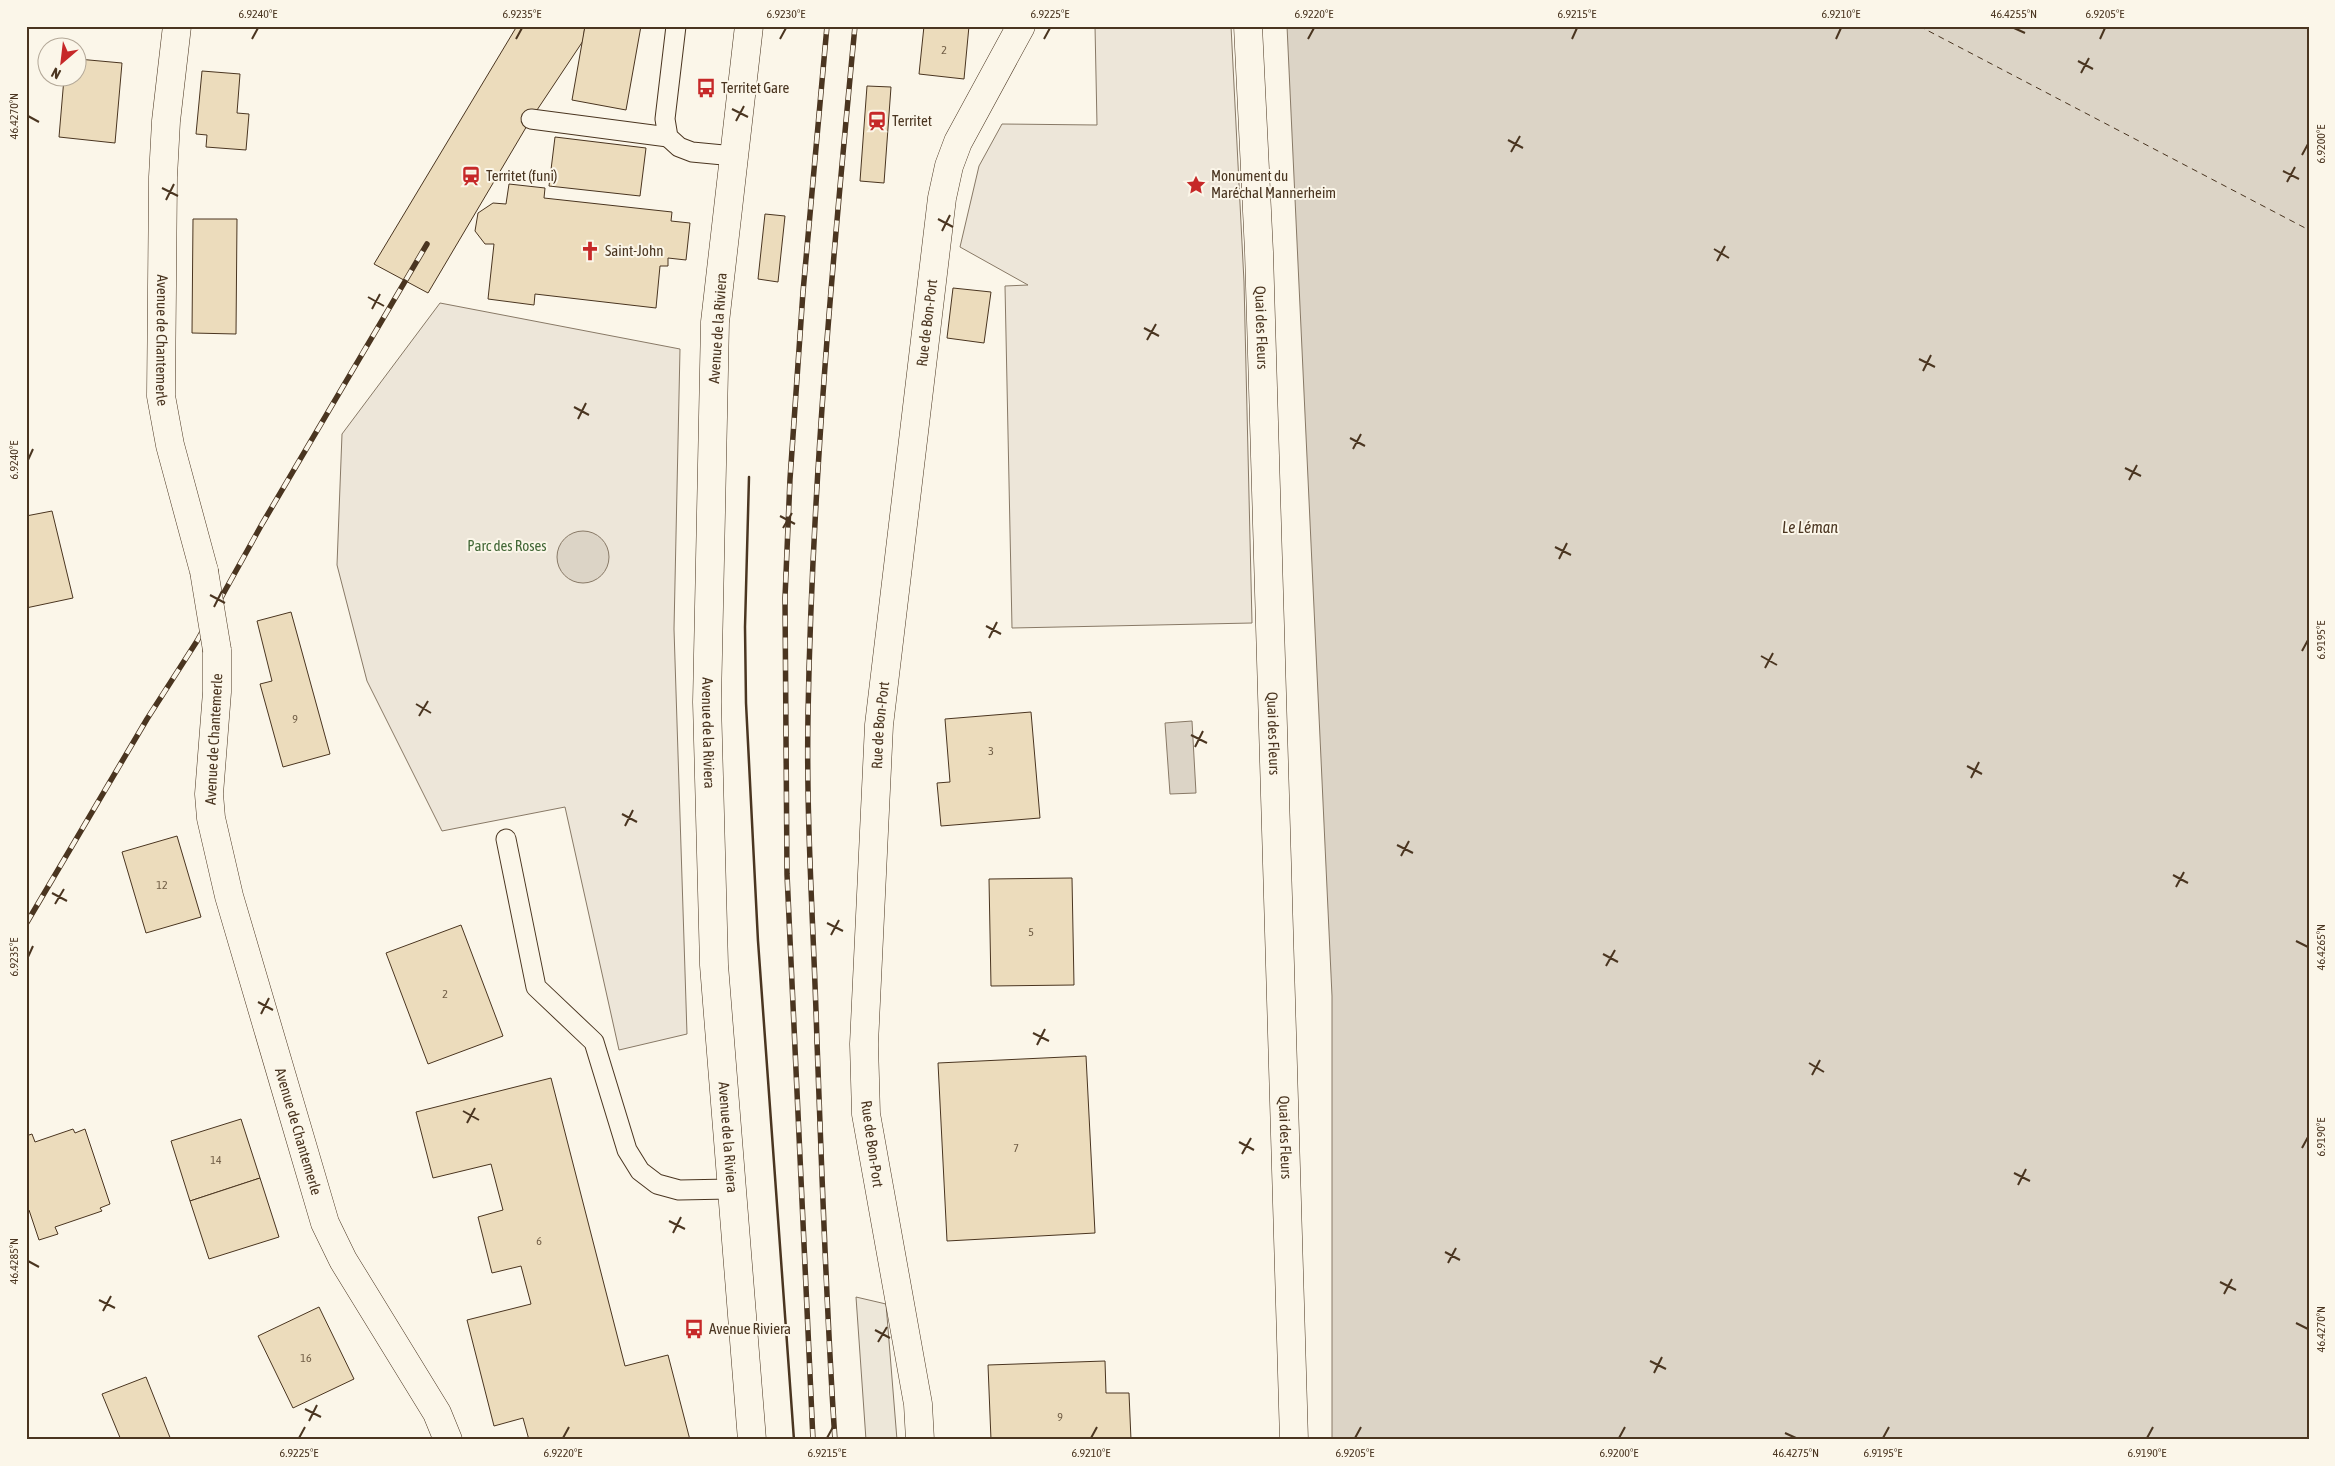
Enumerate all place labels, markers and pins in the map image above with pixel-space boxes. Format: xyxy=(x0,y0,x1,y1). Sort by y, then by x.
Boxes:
bus stop icon: Territet Gare xyxy=(695,77,717,99)
place label: Territet Gare xyxy=(721,79,790,96)
station icon: Territet xyxy=(866,110,888,132)
place label: Territet xyxy=(892,112,932,129)
station icon: Territet (funi) xyxy=(460,165,482,187)
place label: Territet (funi) xyxy=(486,167,557,184)
place label: Monument du Maréchal Mannerheim xyxy=(1211,167,1336,201)
place icon: Monument du Maréchal Mannerheim xyxy=(1185,174,1207,196)
church icon: Saint-John xyxy=(579,240,601,262)
place label: Saint-John xyxy=(605,242,663,259)
bus stop icon: Avenue Riviera xyxy=(683,1318,705,1340)
place label: Avenue Riviera xyxy=(709,1320,791,1337)

